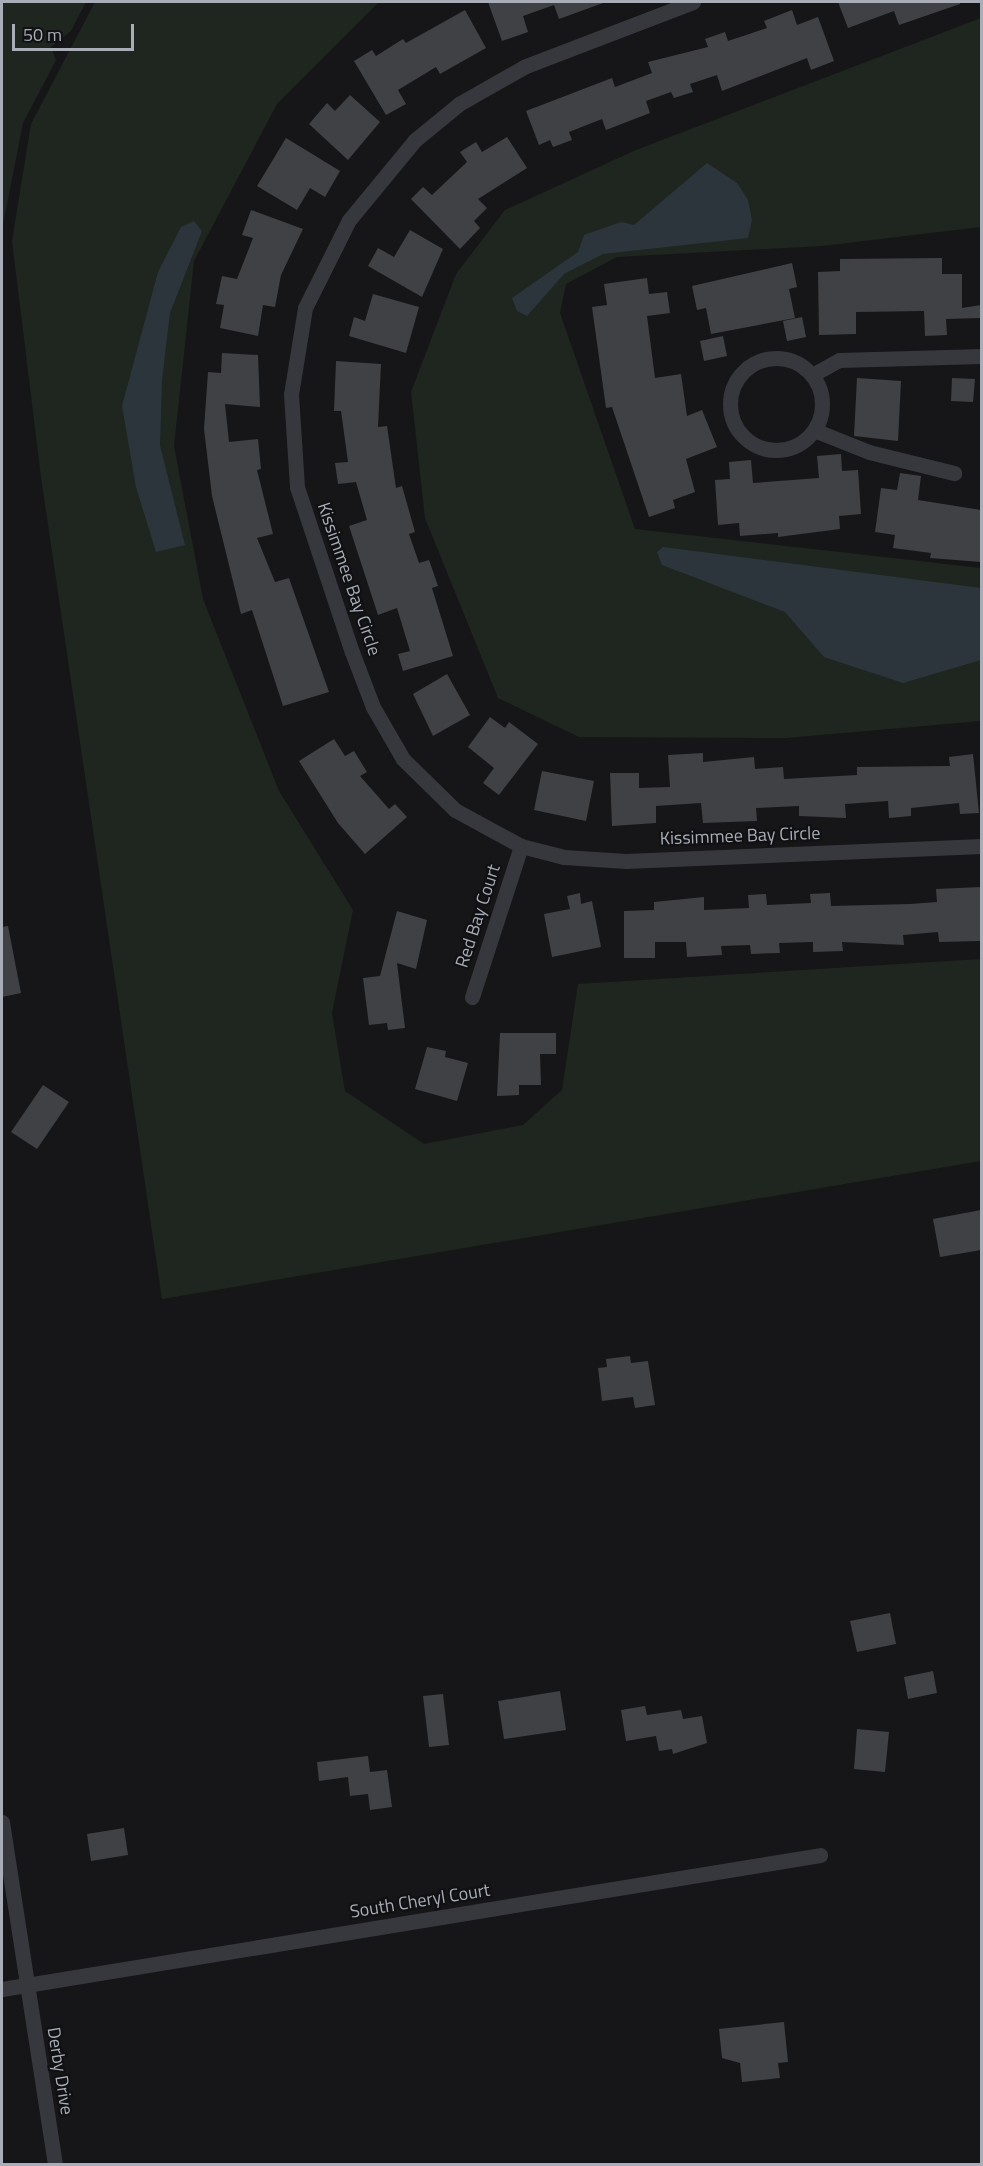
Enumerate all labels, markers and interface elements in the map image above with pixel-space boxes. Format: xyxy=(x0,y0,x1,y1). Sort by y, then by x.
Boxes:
scale bar xyxy=(15,12,136,50)
text: 50 m xyxy=(23,21,62,48)
street label: Kissimmee Bay Circle xyxy=(313,500,385,658)
street label: Kissimmee Bay Circle xyxy=(659,822,821,850)
street label: Red Bay Court xyxy=(451,862,505,970)
street label: South Cheryl Court xyxy=(348,1879,492,1923)
street label: Derby Drive xyxy=(42,2026,78,2116)

